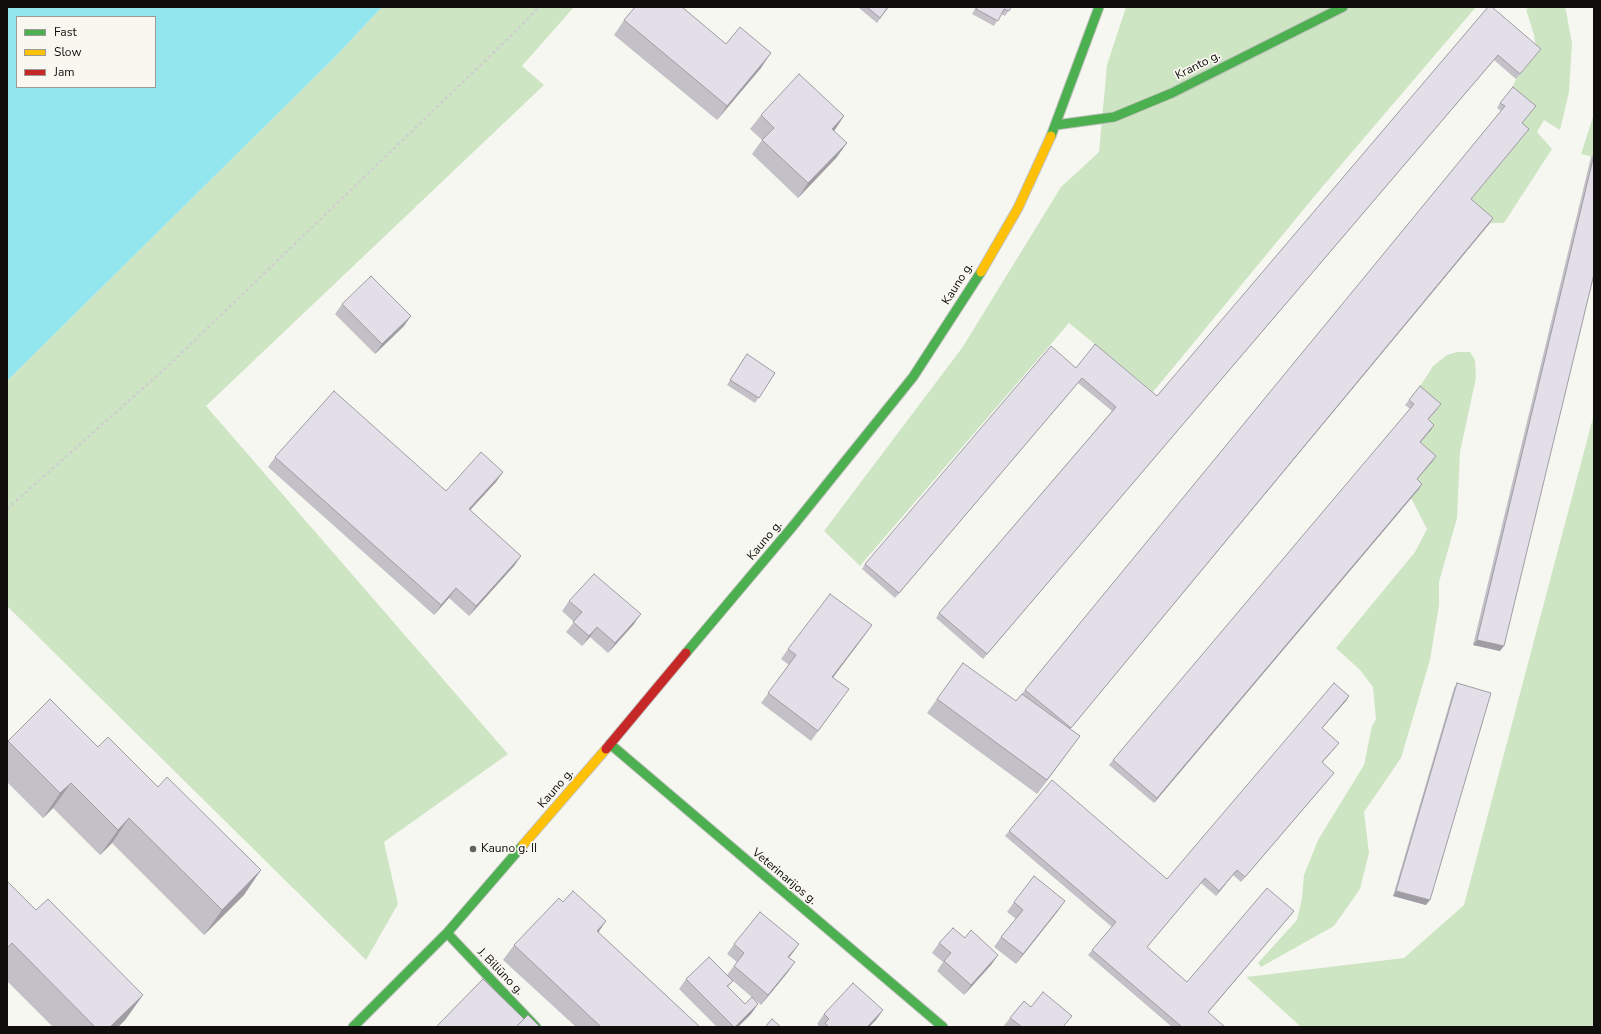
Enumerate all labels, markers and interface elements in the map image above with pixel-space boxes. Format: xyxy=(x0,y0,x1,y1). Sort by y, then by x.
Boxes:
legend xyxy=(16,16,156,88)
text: Fast xyxy=(54,24,77,40)
text: Slow xyxy=(54,44,82,60)
street label: Kranto g. xyxy=(1173,49,1223,83)
text: Jam xyxy=(54,64,75,80)
street label: Kauno g. xyxy=(939,260,977,308)
street label: Kauno g. xyxy=(744,518,786,564)
street label: Kauno g. xyxy=(535,767,577,811)
place label: Kauno g. II xyxy=(481,842,537,856)
marker: Kauno g. II xyxy=(468,844,478,854)
street label: Veterinarijos g. xyxy=(749,846,819,908)
street label: J. Biliūno g. xyxy=(474,945,526,999)

